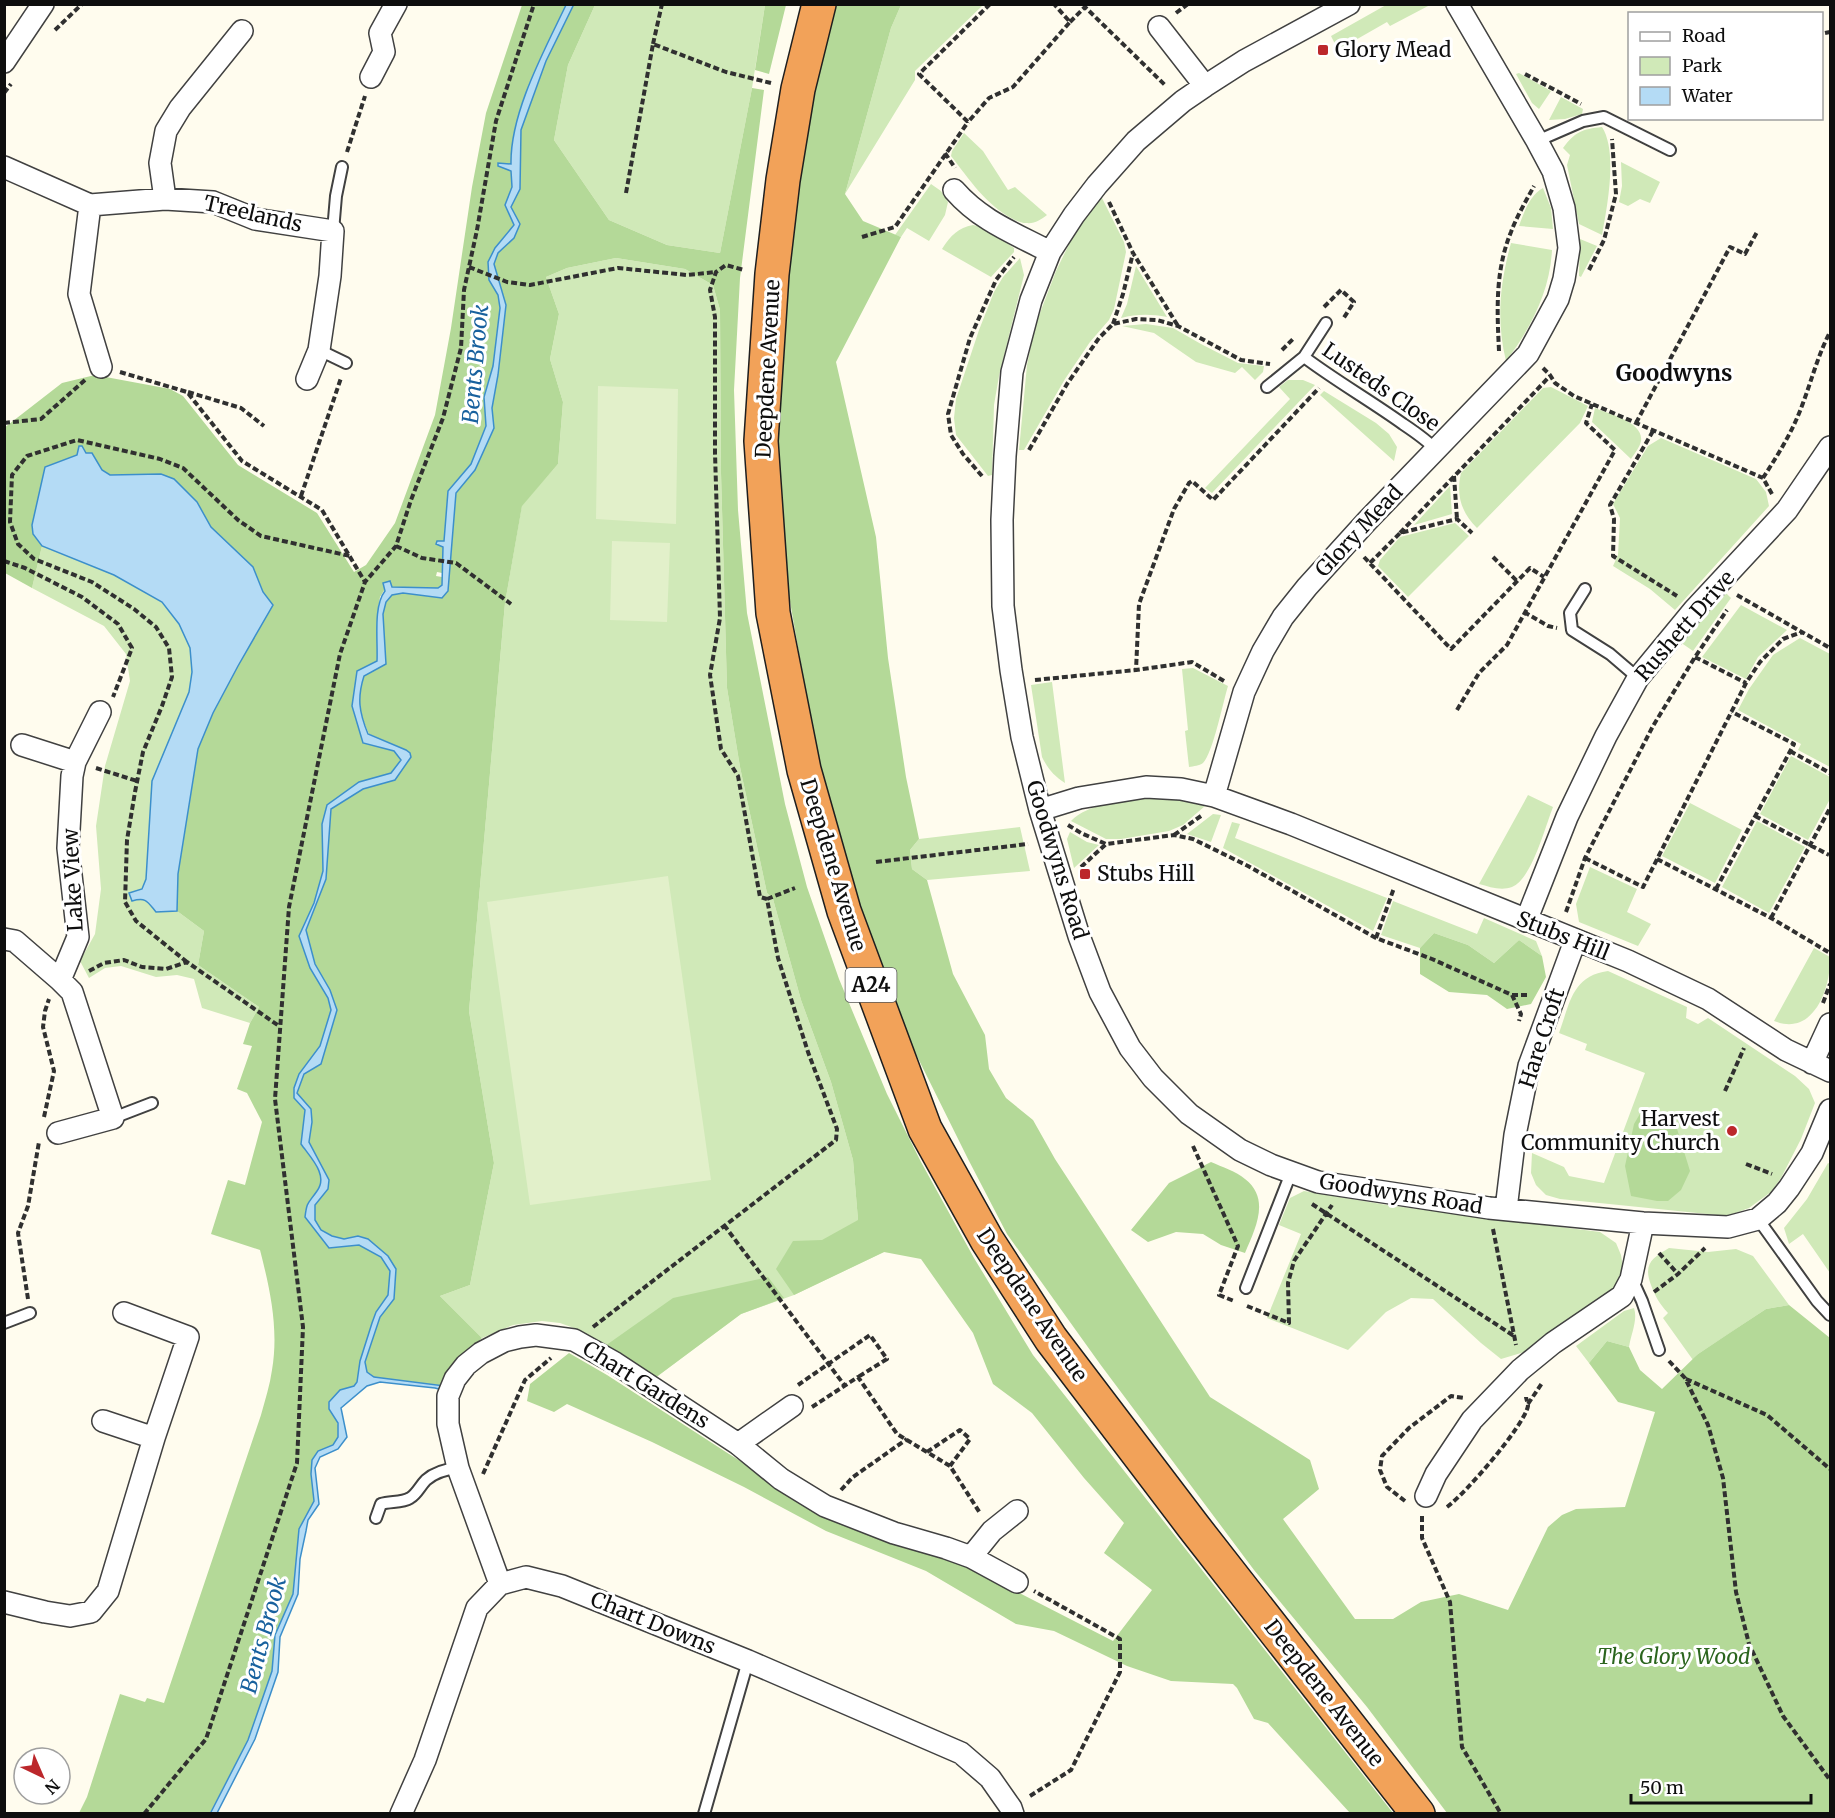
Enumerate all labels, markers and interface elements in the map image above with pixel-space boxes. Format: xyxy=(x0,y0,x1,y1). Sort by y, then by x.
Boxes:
legend xyxy=(1628,12,1823,120)
text: Road xyxy=(1682,24,1726,47)
place label: Glory Mead xyxy=(1335,36,1452,63)
marker: Glory Mead xyxy=(1316,43,1330,57)
text: Park xyxy=(1682,54,1723,77)
text: Water xyxy=(1681,84,1733,107)
street label: Treelands xyxy=(201,189,305,238)
street label: Deepdene Avenue xyxy=(749,279,786,459)
water label: Bents Brook xyxy=(456,303,494,425)
street label: Lusteds Close xyxy=(1317,336,1445,437)
district label: Goodwyns xyxy=(1616,359,1732,387)
street label: Glory Mead xyxy=(1309,479,1408,582)
street label: Rushett Drive xyxy=(1629,565,1740,687)
street label: Deepdene Avenue xyxy=(794,775,873,955)
street label: Goodwyns Road xyxy=(1020,777,1095,943)
street label: Lake View xyxy=(56,828,89,932)
place label: Stubs Hill xyxy=(1097,860,1195,887)
marker: Stubs Hill xyxy=(1078,867,1092,881)
street label: Stubs Hill xyxy=(1513,905,1614,967)
road number: A24 xyxy=(846,968,896,1002)
street label: Hare Croft xyxy=(1513,984,1570,1091)
place label: Harvest Community Church xyxy=(1521,1105,1720,1156)
marker: Harvest Community Church xyxy=(1725,1124,1739,1138)
street label: Goodwyns Road xyxy=(1317,1167,1485,1220)
street label: Deepdene Avenue xyxy=(971,1223,1094,1387)
street label: Chart Gardens xyxy=(578,1335,715,1434)
water label: Bents Brook xyxy=(234,1574,292,1696)
street label: Chart Downs xyxy=(587,1585,720,1660)
street label: Deepdene Avenue xyxy=(1259,1614,1390,1772)
park label: The Glory Wood xyxy=(1598,1643,1750,1670)
north arrow xyxy=(12,1746,72,1806)
scale bar xyxy=(1631,1767,1811,1805)
text: N xyxy=(41,1775,64,1799)
text: 50 m xyxy=(1640,1776,1684,1799)

